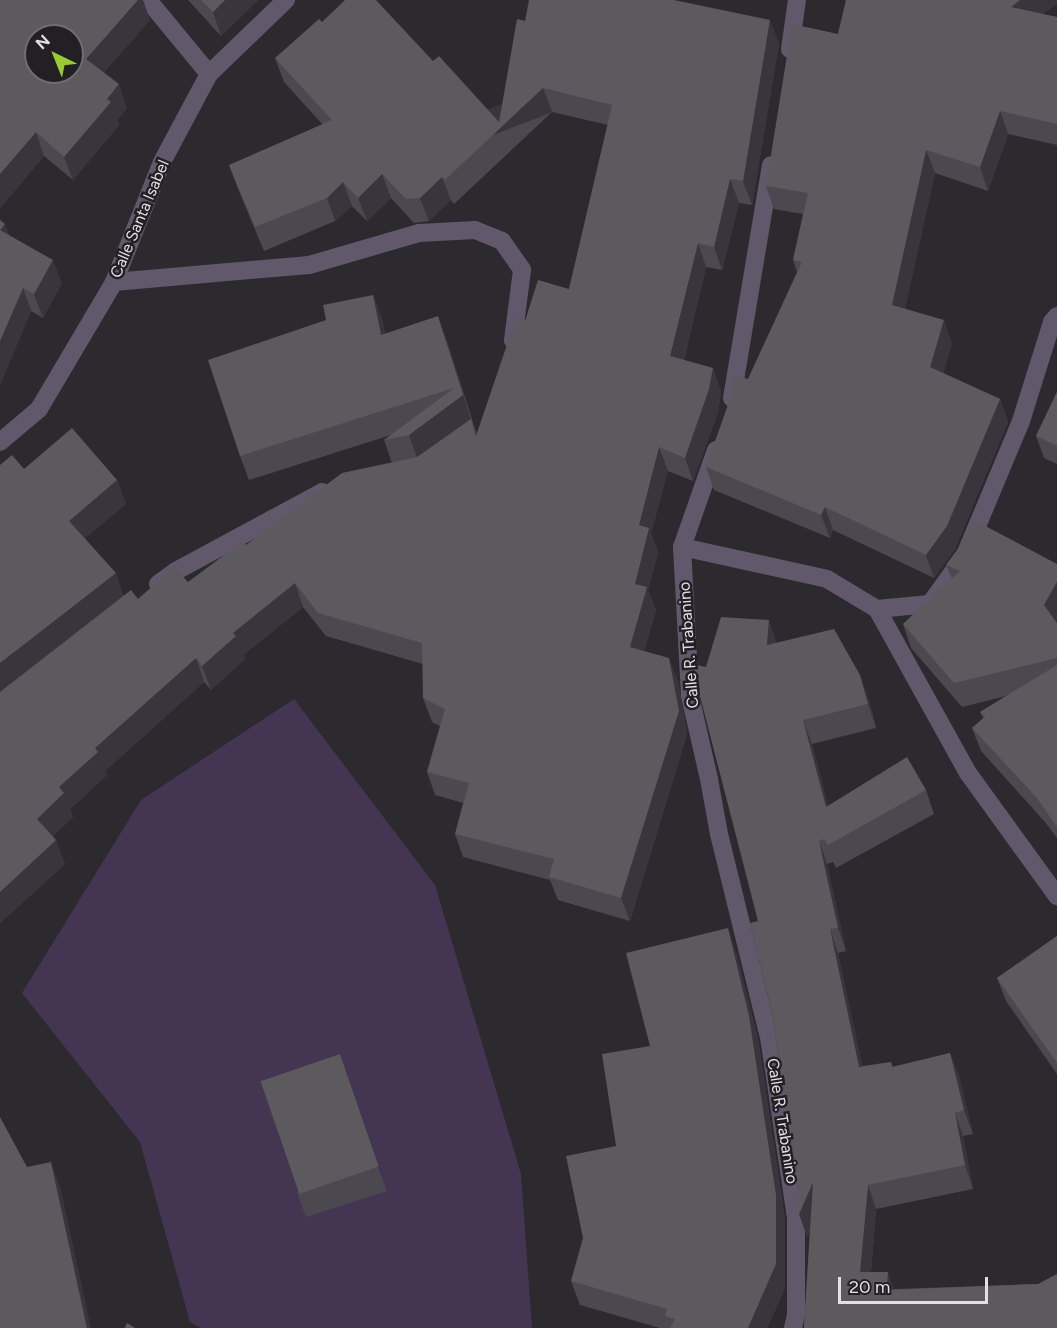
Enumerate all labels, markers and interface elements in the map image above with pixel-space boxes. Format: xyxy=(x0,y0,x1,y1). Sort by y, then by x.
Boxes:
north arrow xyxy=(24,24,84,84)
text: N xyxy=(32,31,54,53)
street label: Calle Santa Isabel xyxy=(107,157,173,281)
street label: Calle R. Trabanino xyxy=(675,581,703,709)
street label: Calle R. Trabanino xyxy=(763,1057,801,1185)
scale bar xyxy=(841,1265,991,1303)
text: 20 m xyxy=(849,1276,890,1298)

